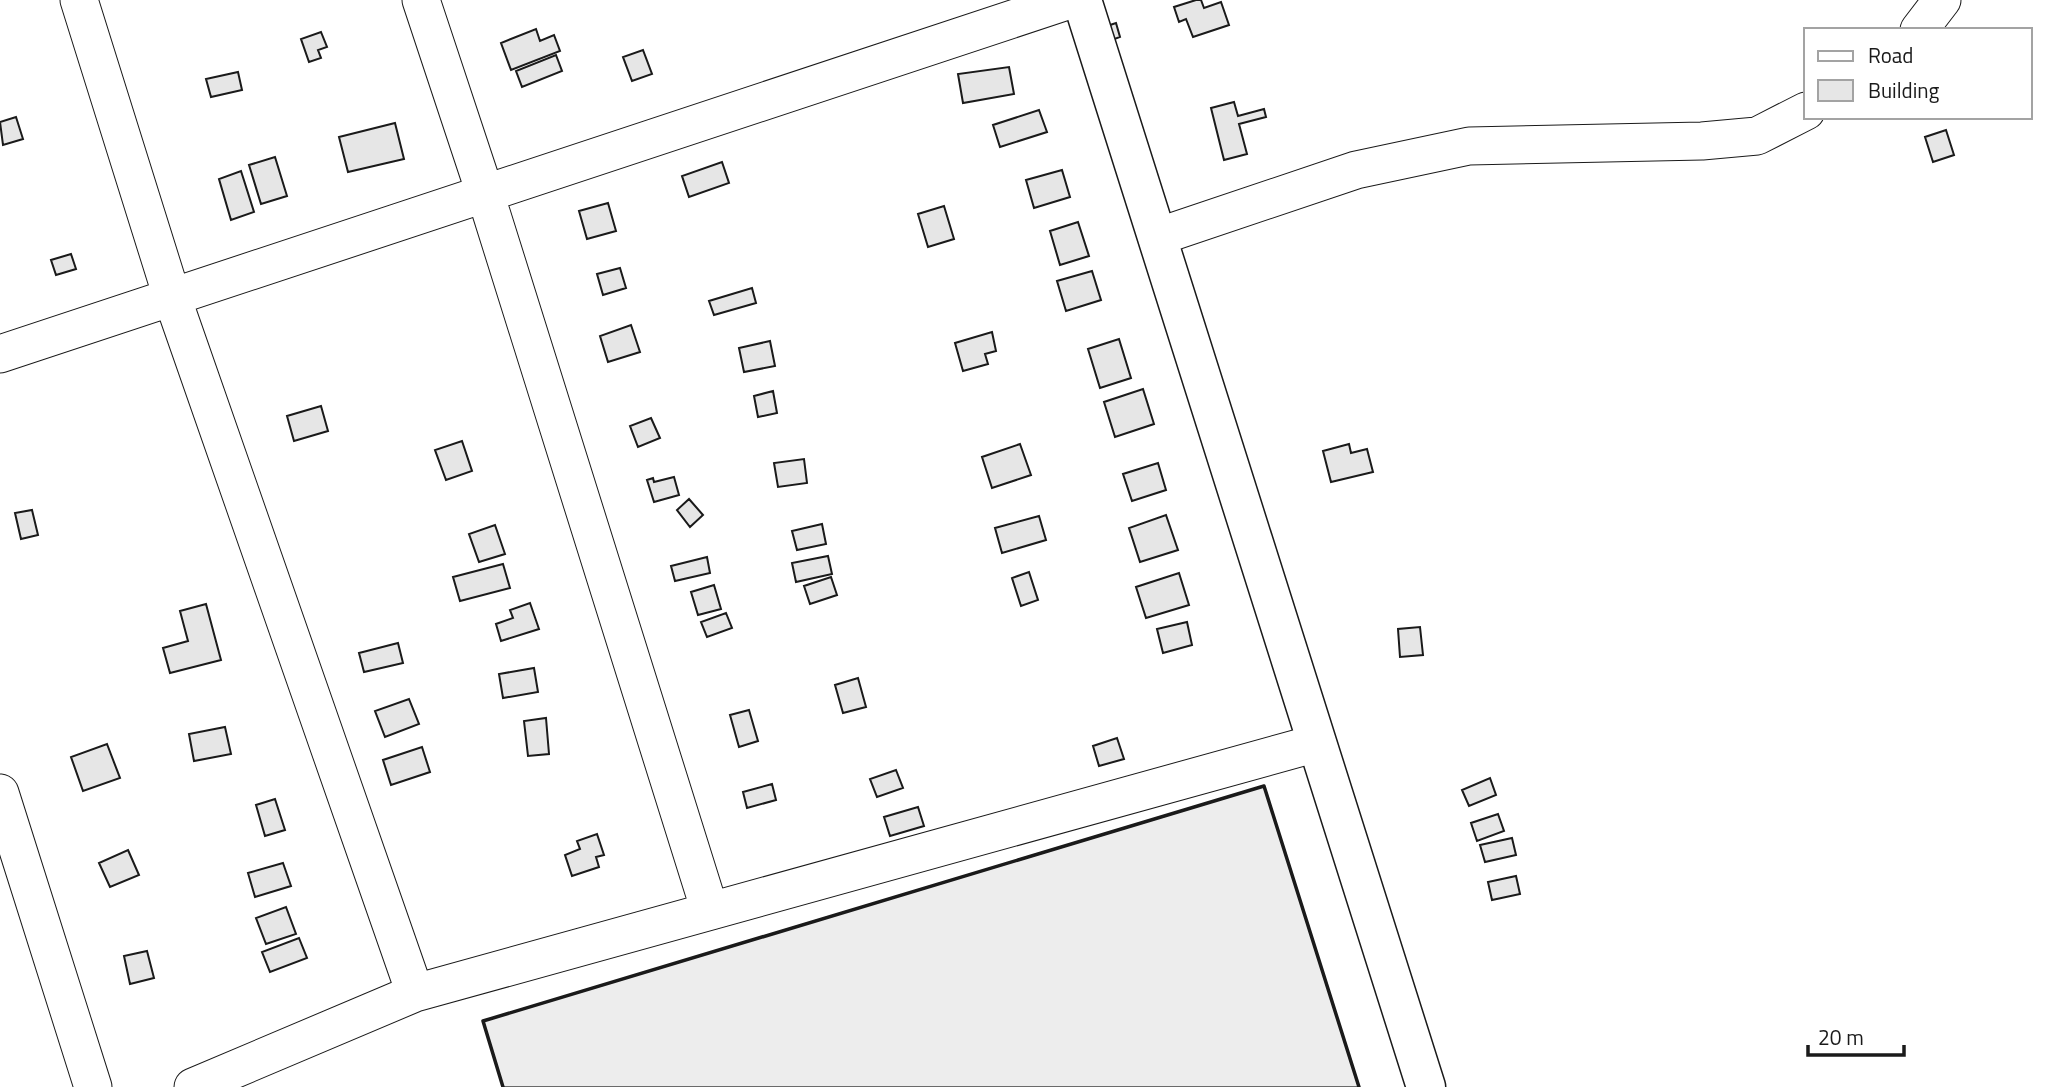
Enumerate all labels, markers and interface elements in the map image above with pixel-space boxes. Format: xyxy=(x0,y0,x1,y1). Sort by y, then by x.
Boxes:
legend xyxy=(1804,28,2032,119)
text: Road xyxy=(1868,39,1913,71)
text: Building xyxy=(1868,74,1940,106)
scale bar xyxy=(1808,1014,1904,1058)
text: 20 m xyxy=(1818,1021,1864,1053)

